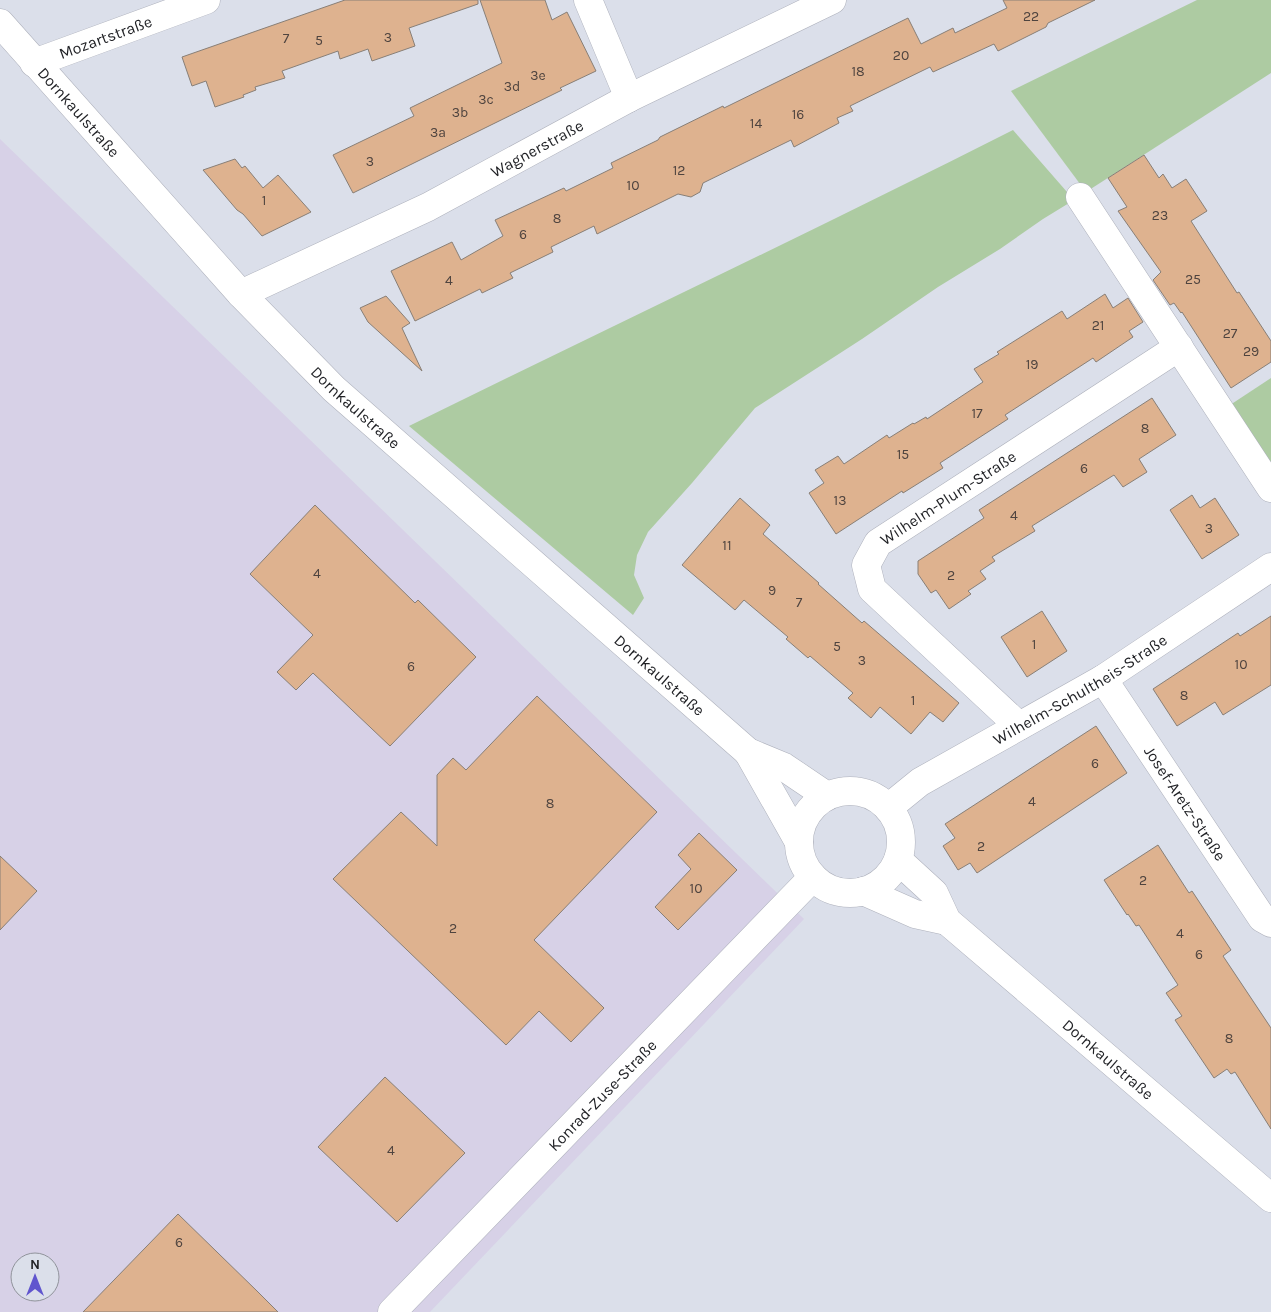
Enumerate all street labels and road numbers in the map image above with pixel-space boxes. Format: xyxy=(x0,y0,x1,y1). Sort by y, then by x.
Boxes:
street label: Mozartstraße xyxy=(56,11,154,63)
street label: Dornkaulstraße xyxy=(34,63,124,161)
street label: Wagnerstraße xyxy=(487,115,586,181)
street label: Dornkaulstraße xyxy=(307,362,404,452)
street label: Wilhelm-Plum-Straße xyxy=(876,446,1019,549)
street label: Dornkaulstraße xyxy=(611,630,709,719)
street label: Wilhelm-Schultheis-Straße xyxy=(990,630,1170,749)
street label: Josef-Aretz-Straße xyxy=(1141,742,1230,864)
street label: Dornkaulstraße xyxy=(1059,1015,1158,1103)
street label: Konrad-Zuse-Straße xyxy=(544,1035,660,1155)

